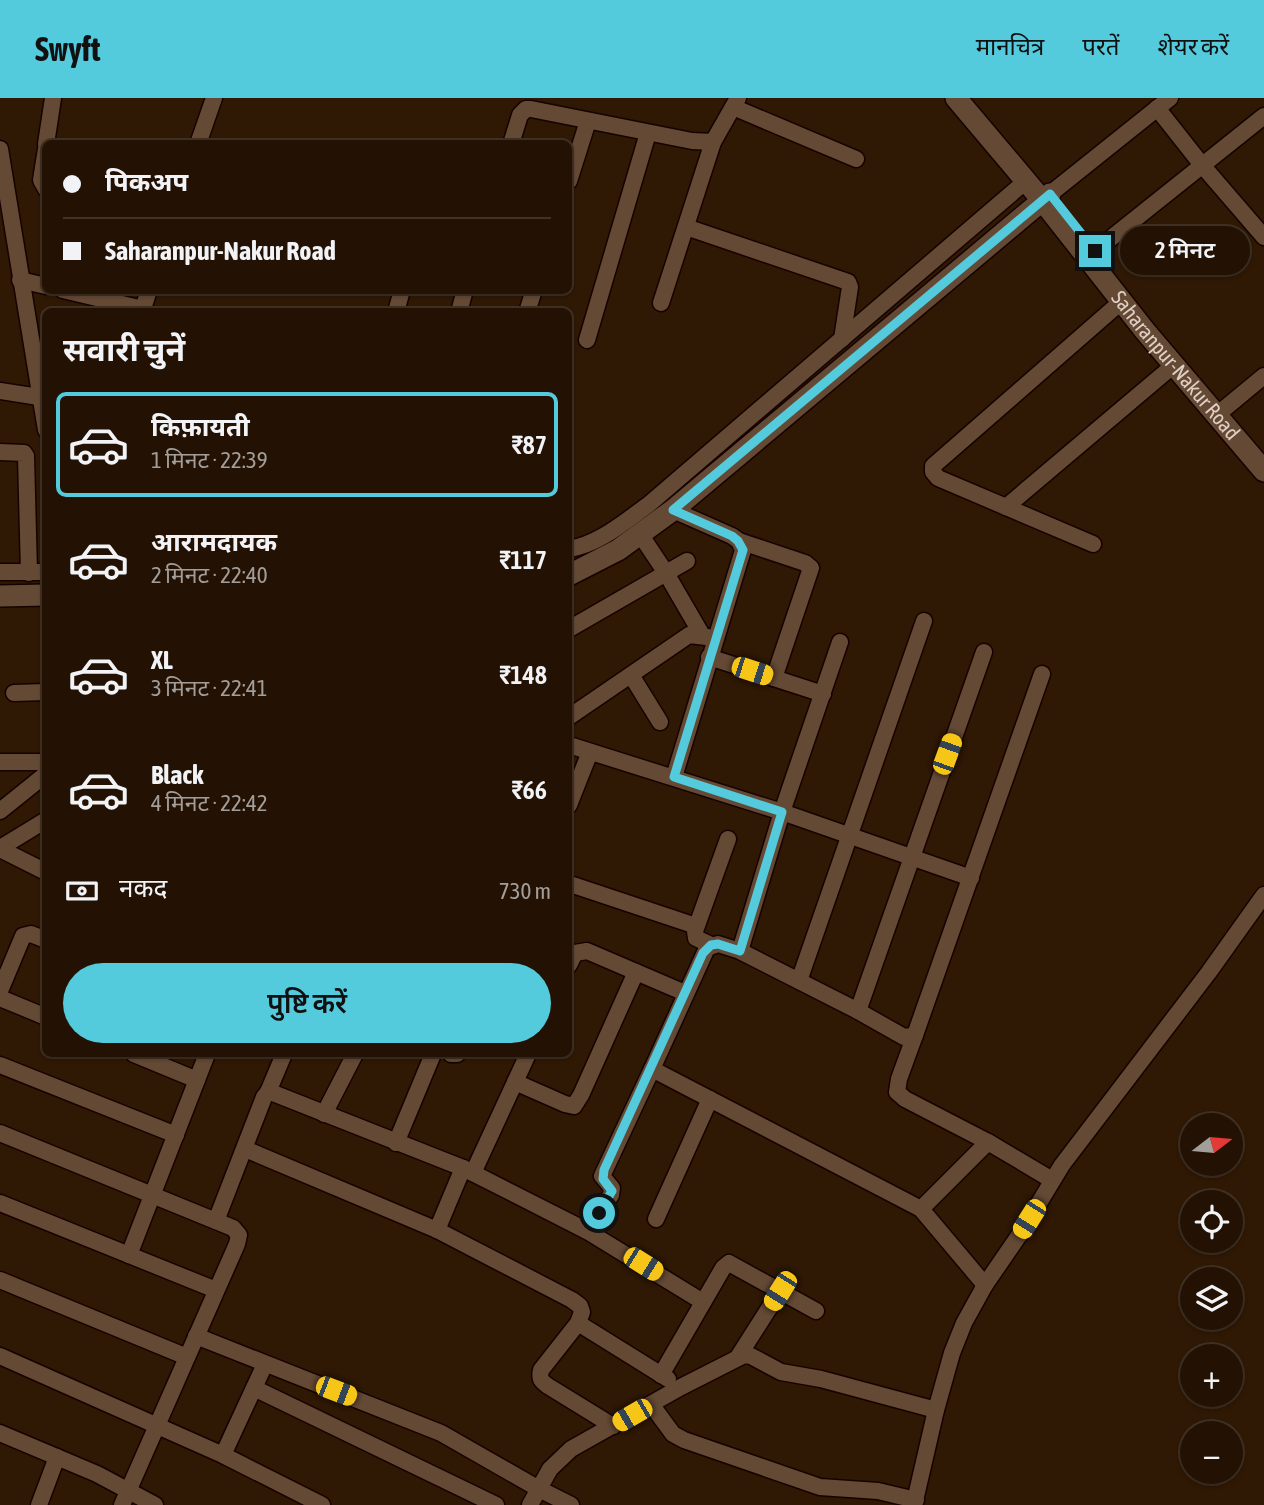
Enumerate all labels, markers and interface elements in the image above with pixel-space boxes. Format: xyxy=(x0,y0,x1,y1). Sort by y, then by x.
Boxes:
text: Swyft xyxy=(35,30,100,68)
text: मानचित्र xyxy=(976,33,1044,60)
text: परतें xyxy=(1082,33,1119,60)
text: शेयर करें xyxy=(1157,33,1229,60)
text: पिकअप xyxy=(105,167,188,197)
callout: 2 मिनट xyxy=(1120,226,1249,276)
route end xyxy=(1079,235,1111,267)
text: Saharanpur-Nakur Road xyxy=(105,236,336,266)
text: 2 मिनट xyxy=(1155,237,1215,263)
street label: Saharanpur-Nakur Road xyxy=(1107,286,1245,444)
text: सवारी चुनें xyxy=(63,331,185,368)
text: किफ़ायती xyxy=(151,412,250,442)
icon: car xyxy=(67,413,130,476)
text: ₹87 xyxy=(511,430,547,460)
text: 1 मिनट · 22:39 xyxy=(151,447,268,473)
text: आरामदायक xyxy=(151,527,277,557)
icon: car xyxy=(67,528,130,591)
text: ₹117 xyxy=(499,545,547,575)
text: 2 मिनट · 22:40 xyxy=(151,562,268,588)
icon: car xyxy=(67,643,130,706)
text: XL xyxy=(151,645,173,675)
car xyxy=(729,655,776,687)
text: ₹148 xyxy=(499,660,547,690)
text: 3 मिनट · 22:41 xyxy=(151,675,268,701)
car xyxy=(930,731,965,777)
icon: car xyxy=(67,758,130,821)
text: Black xyxy=(151,760,203,790)
text: ₹66 xyxy=(511,775,547,805)
text: 4 मिनट · 22:42 xyxy=(151,790,268,816)
icon: cash xyxy=(63,872,101,910)
text: नकद xyxy=(119,873,167,903)
text: 730 m xyxy=(499,878,551,904)
button: पुष्टि करें xyxy=(63,963,551,1043)
north arrow xyxy=(1180,1113,1242,1176)
map controls xyxy=(1180,1113,1243,1484)
button: locate xyxy=(1180,1190,1243,1253)
car xyxy=(1009,1196,1050,1242)
route start xyxy=(583,1197,615,1229)
car xyxy=(620,1244,667,1284)
button: layers xyxy=(1180,1267,1243,1330)
car xyxy=(760,1268,801,1314)
button: + xyxy=(1180,1344,1243,1407)
car xyxy=(313,1374,360,1408)
car xyxy=(609,1395,656,1435)
button: − xyxy=(1180,1421,1243,1484)

